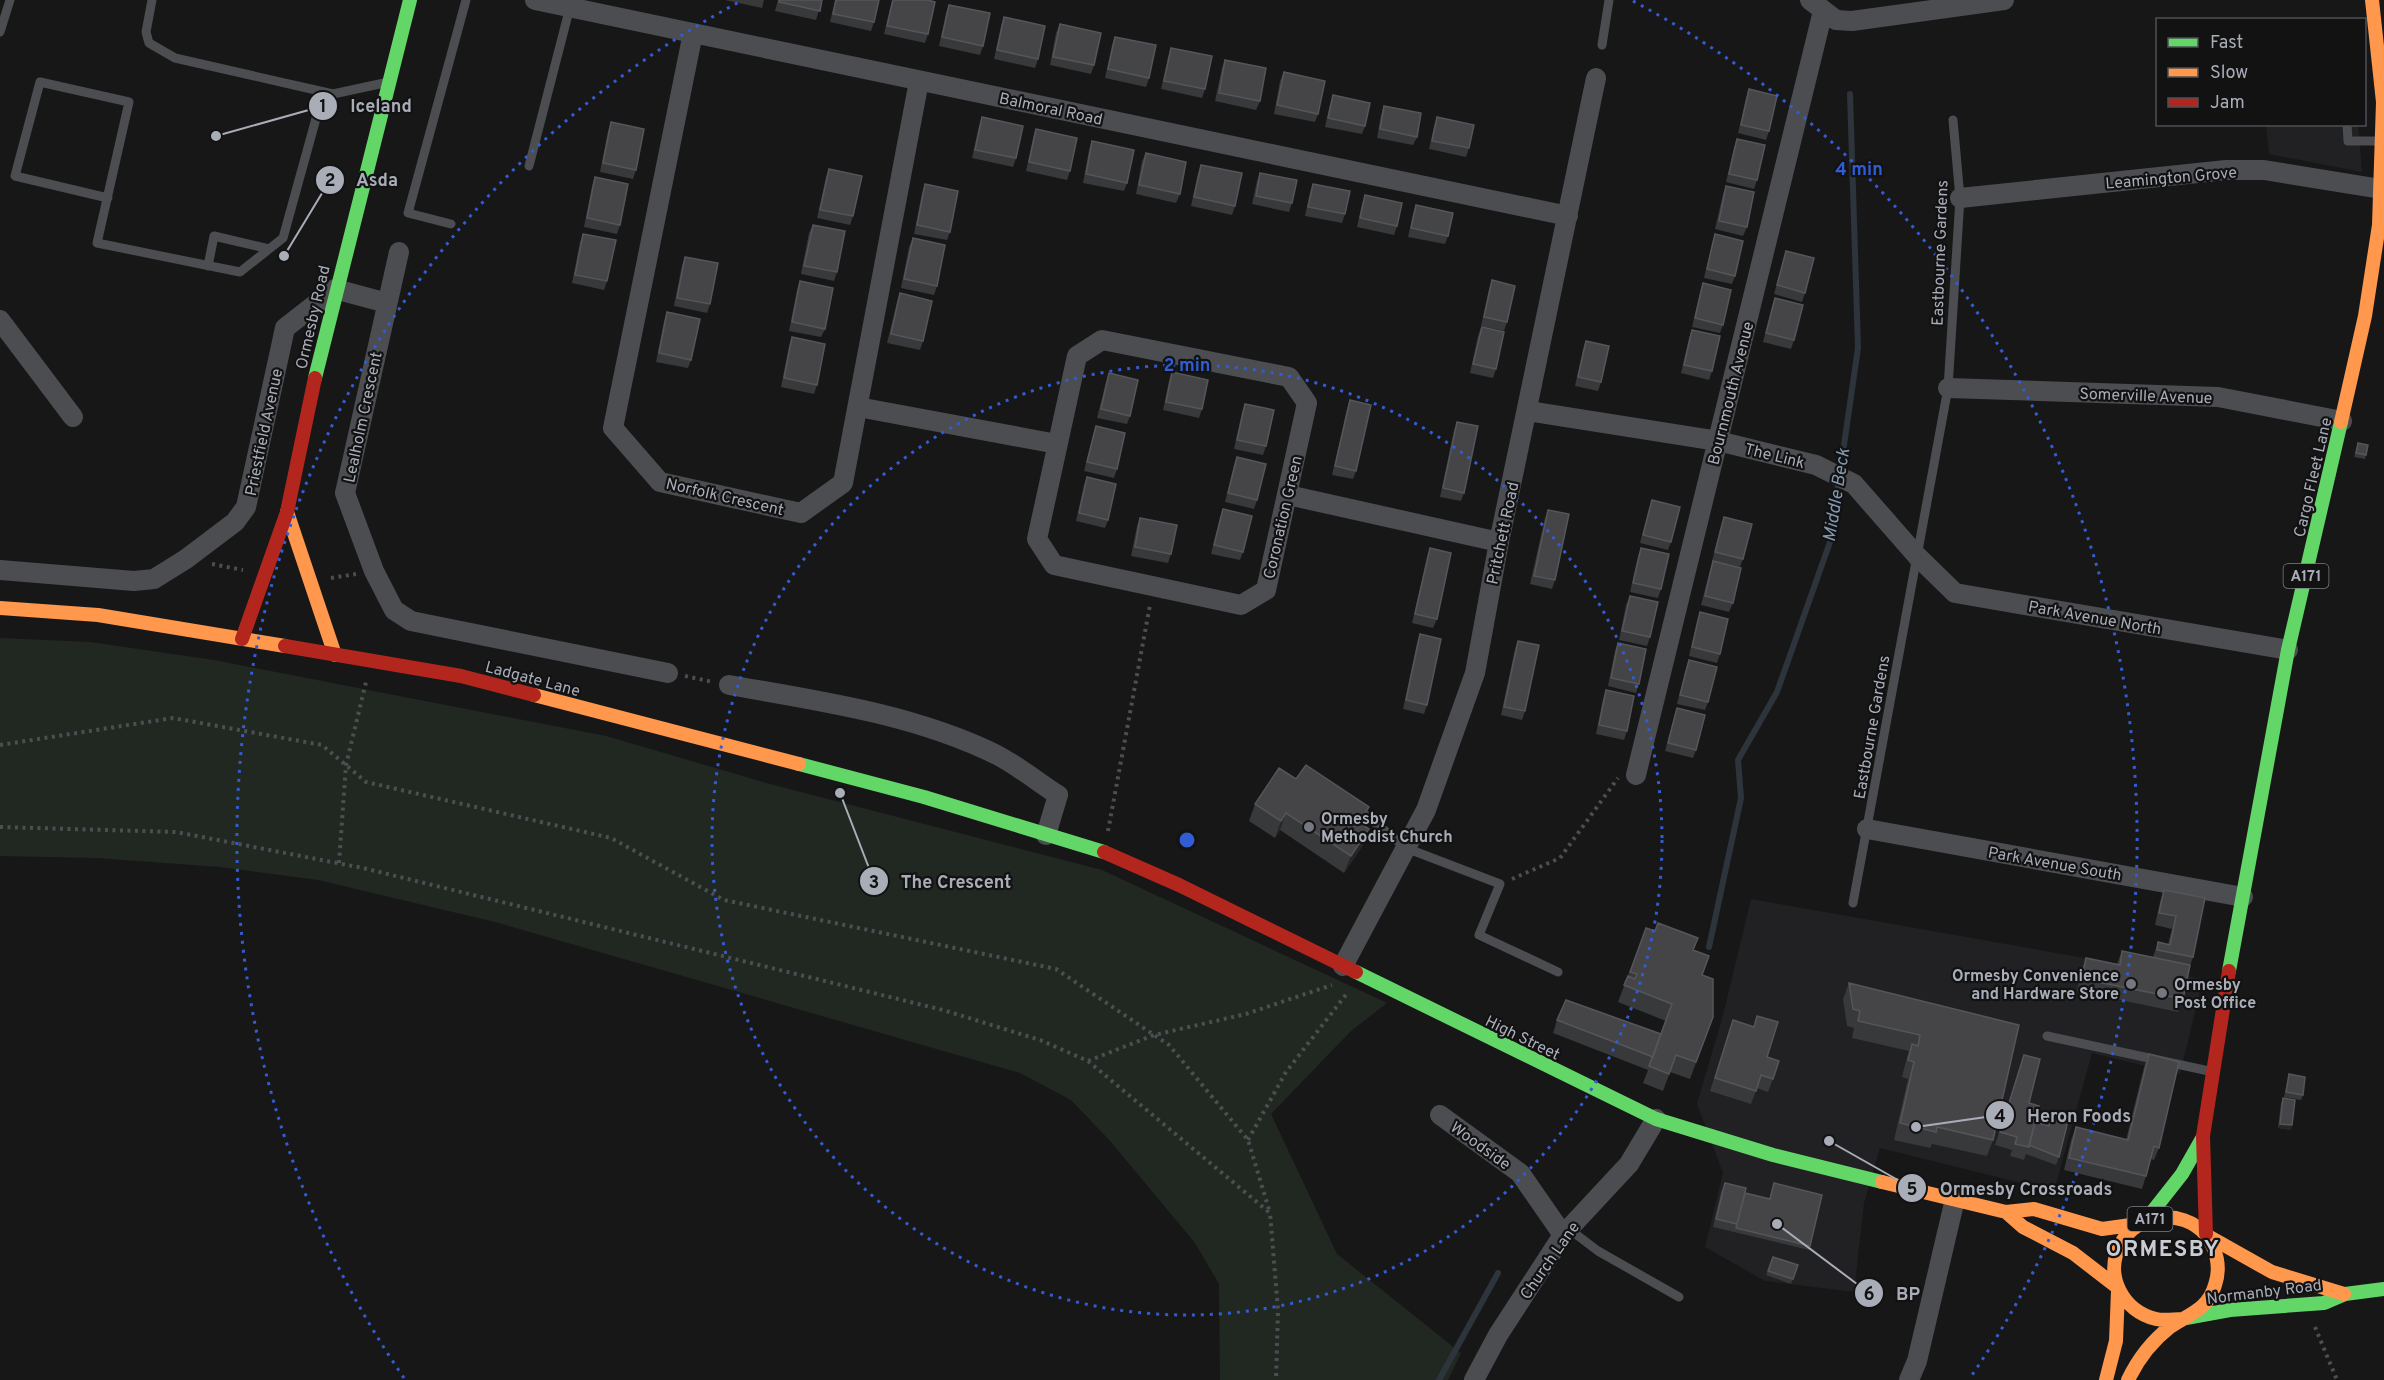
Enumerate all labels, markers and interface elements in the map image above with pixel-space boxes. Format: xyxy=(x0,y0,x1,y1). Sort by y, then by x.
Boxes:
legend xyxy=(2156,18,2366,126)
text: Fast xyxy=(2210,32,2243,55)
text: Slow xyxy=(2210,62,2248,85)
callout: Iceland xyxy=(308,88,424,124)
street label: Balmoral Road xyxy=(997,89,1104,131)
text: Jam xyxy=(2210,92,2245,115)
text: 1 xyxy=(319,96,327,119)
text: Iceland xyxy=(350,96,412,119)
text: 4 min xyxy=(1835,159,1883,182)
callout: Asda xyxy=(315,162,410,198)
street label: Leamington Grove xyxy=(2105,163,2238,195)
text: 2 xyxy=(324,170,336,193)
text: Asda xyxy=(356,170,398,193)
street label: Eastbourne Gardens xyxy=(1928,180,1954,326)
street label: Ormesby Road xyxy=(292,264,336,371)
street label: Bournmouth Avenue xyxy=(1704,320,1759,467)
street label: Lealholm Crescent xyxy=(340,350,388,485)
text: 2 min xyxy=(1163,355,1211,378)
street label: Priestfield Avenue xyxy=(242,367,288,498)
street label: Somerville Avenue xyxy=(2079,385,2213,409)
street label: Cargo Fleet Lane xyxy=(2290,416,2337,539)
street label: The Link xyxy=(1742,440,1807,474)
water label: Middle Beck xyxy=(1819,446,1856,544)
street label: Coronation Green xyxy=(1260,454,1308,581)
street label: Norfolk Crescent xyxy=(664,475,786,521)
street label: Pritchett Road xyxy=(1483,480,1525,587)
road number: A171 xyxy=(2284,564,2328,588)
street label: Park Avenue North xyxy=(2027,597,2163,641)
street label: Eastbourne Gardens xyxy=(1850,654,1895,801)
street label: Ladgate Lane xyxy=(483,658,582,702)
place label: Ormesby Methodist Church xyxy=(1321,810,1453,848)
marker: Ormesby Methodist Church xyxy=(1302,820,1316,834)
centre of rings xyxy=(1177,830,1197,850)
street label: Park Avenue South xyxy=(1986,843,2123,887)
callout: The Crescent xyxy=(859,863,1023,899)
text: 3 xyxy=(869,872,879,895)
text: The Crescent xyxy=(901,872,1011,895)
place label: Ormesby Convenience and Hardware Store xyxy=(1952,967,2119,1005)
place label: Ormesby Post Office xyxy=(2174,976,2256,1014)
marker: Ormesby Convenience and Hardware Store xyxy=(2124,977,2138,991)
marker: Ormesby Post Office xyxy=(2155,986,2169,1000)
street label: High Street xyxy=(1481,1012,1563,1066)
callout: Heron Foods xyxy=(1985,1097,2143,1133)
text: 4 xyxy=(1994,1106,2006,1129)
text: Heron Foods xyxy=(2027,1106,2131,1129)
street label: Woodside xyxy=(1446,1118,1514,1175)
callout: Ormesby Crossroads xyxy=(1897,1170,2124,1206)
text: 5 xyxy=(1907,1179,1918,1202)
text: Ormesby Crossroads xyxy=(1940,1179,2112,1202)
road number: A171 xyxy=(2128,1207,2172,1231)
street label: Church Lane xyxy=(1516,1218,1585,1304)
district label: ORMESBY xyxy=(2106,1237,2220,1264)
callout: BP xyxy=(1854,1275,1932,1311)
street label: Normanby Road xyxy=(2206,1276,2323,1310)
text: 6 xyxy=(1863,1284,1875,1307)
text: BP xyxy=(1896,1284,1920,1307)

